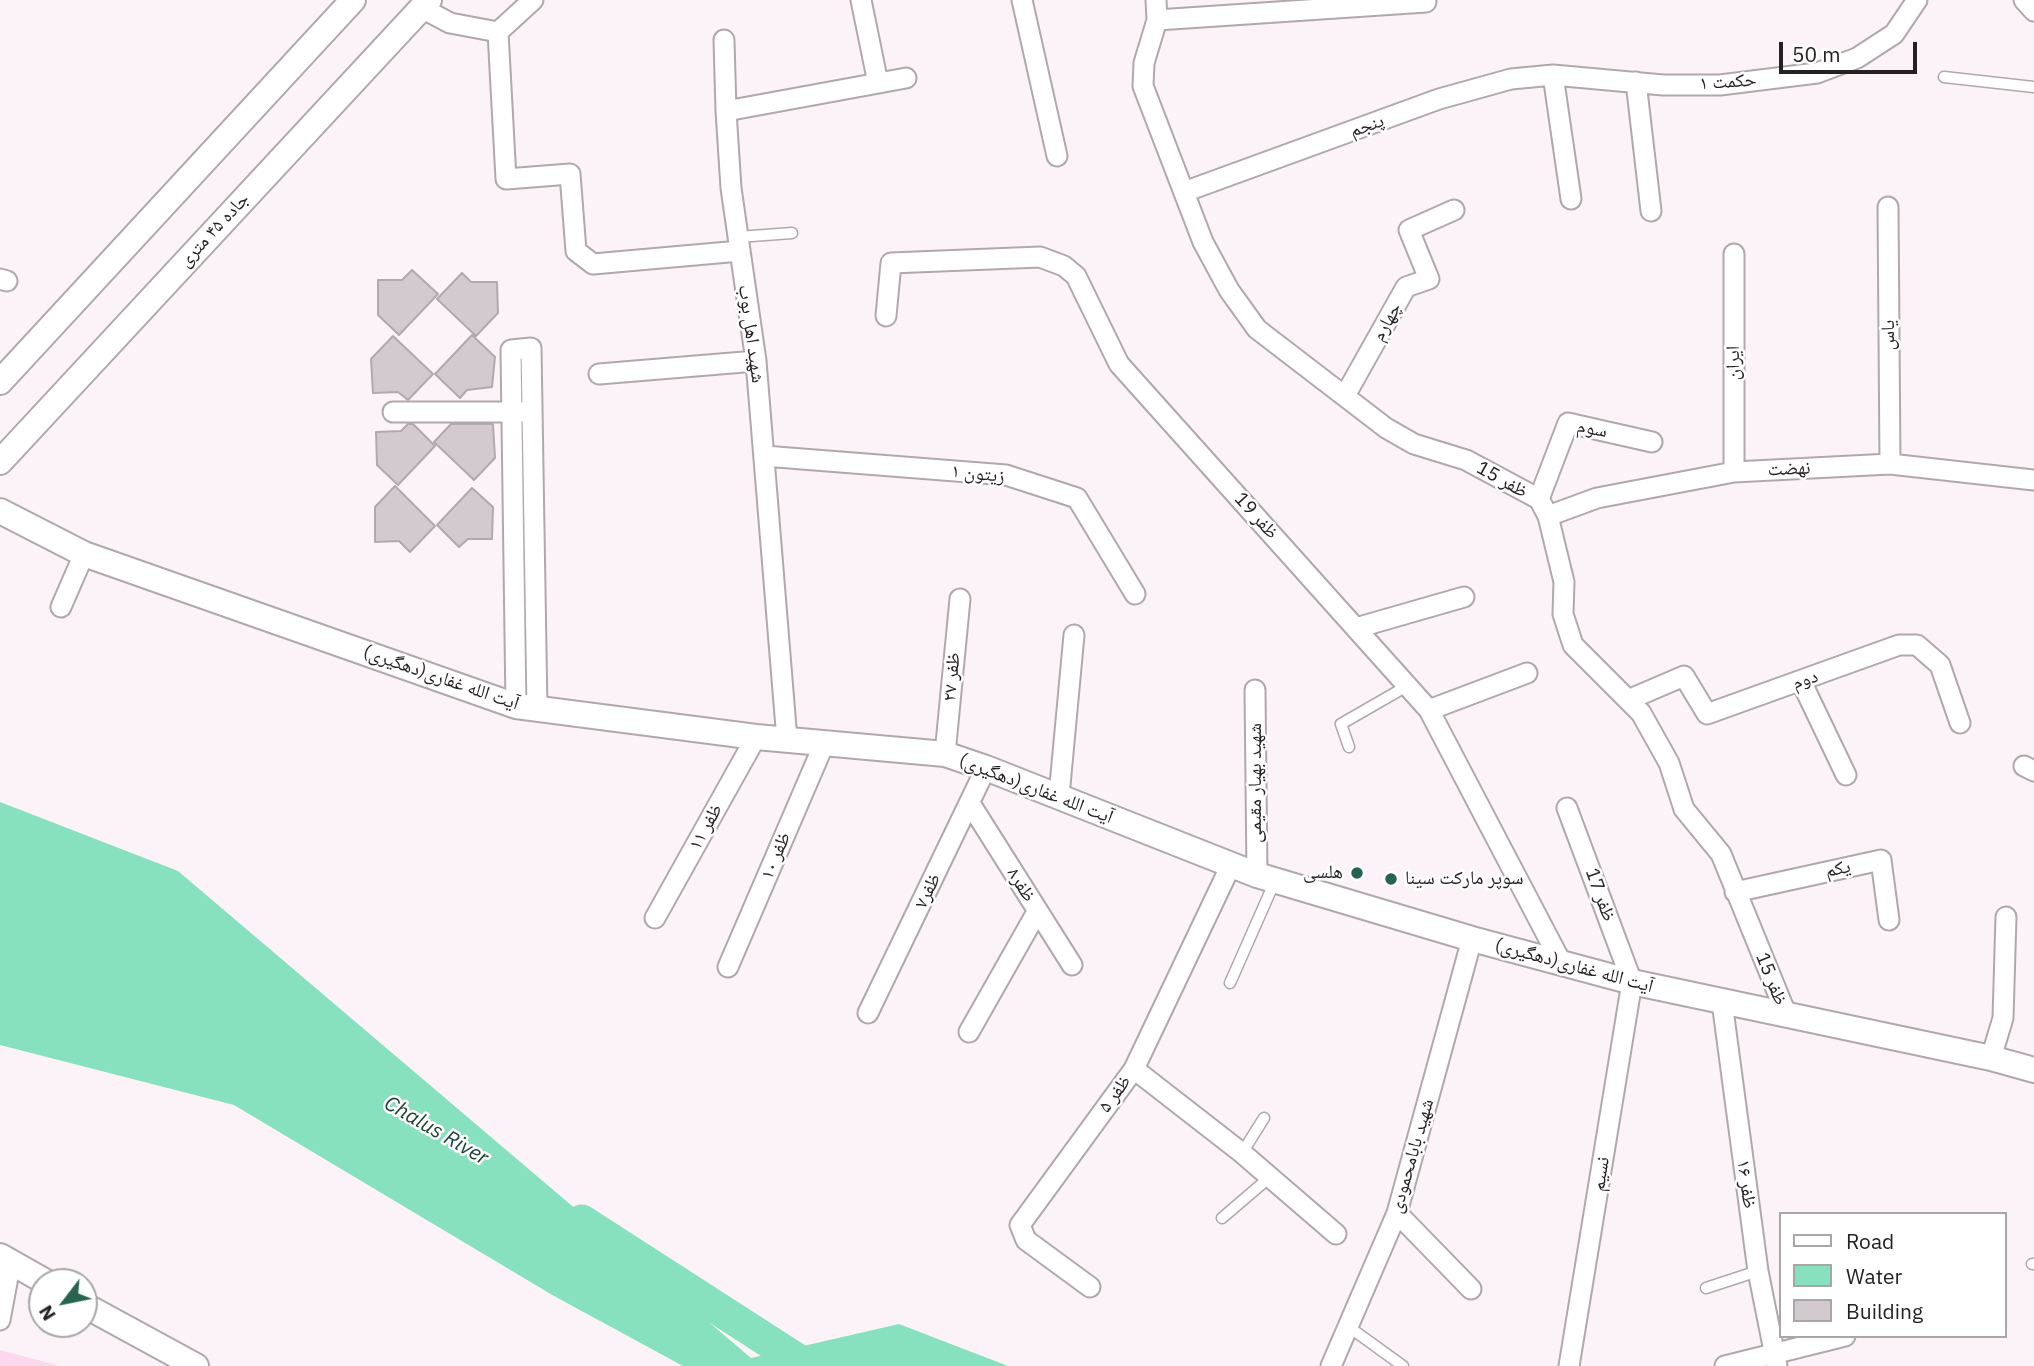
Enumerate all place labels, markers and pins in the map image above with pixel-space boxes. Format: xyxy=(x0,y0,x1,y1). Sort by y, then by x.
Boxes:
place label: هلسی xyxy=(1303,862,1343,884)
marker: هلسی xyxy=(1349,865,1365,881)
place label: سوپر مارکت سینا xyxy=(1405,868,1523,890)
marker: سوپر مارکت سینا xyxy=(1383,871,1399,887)

